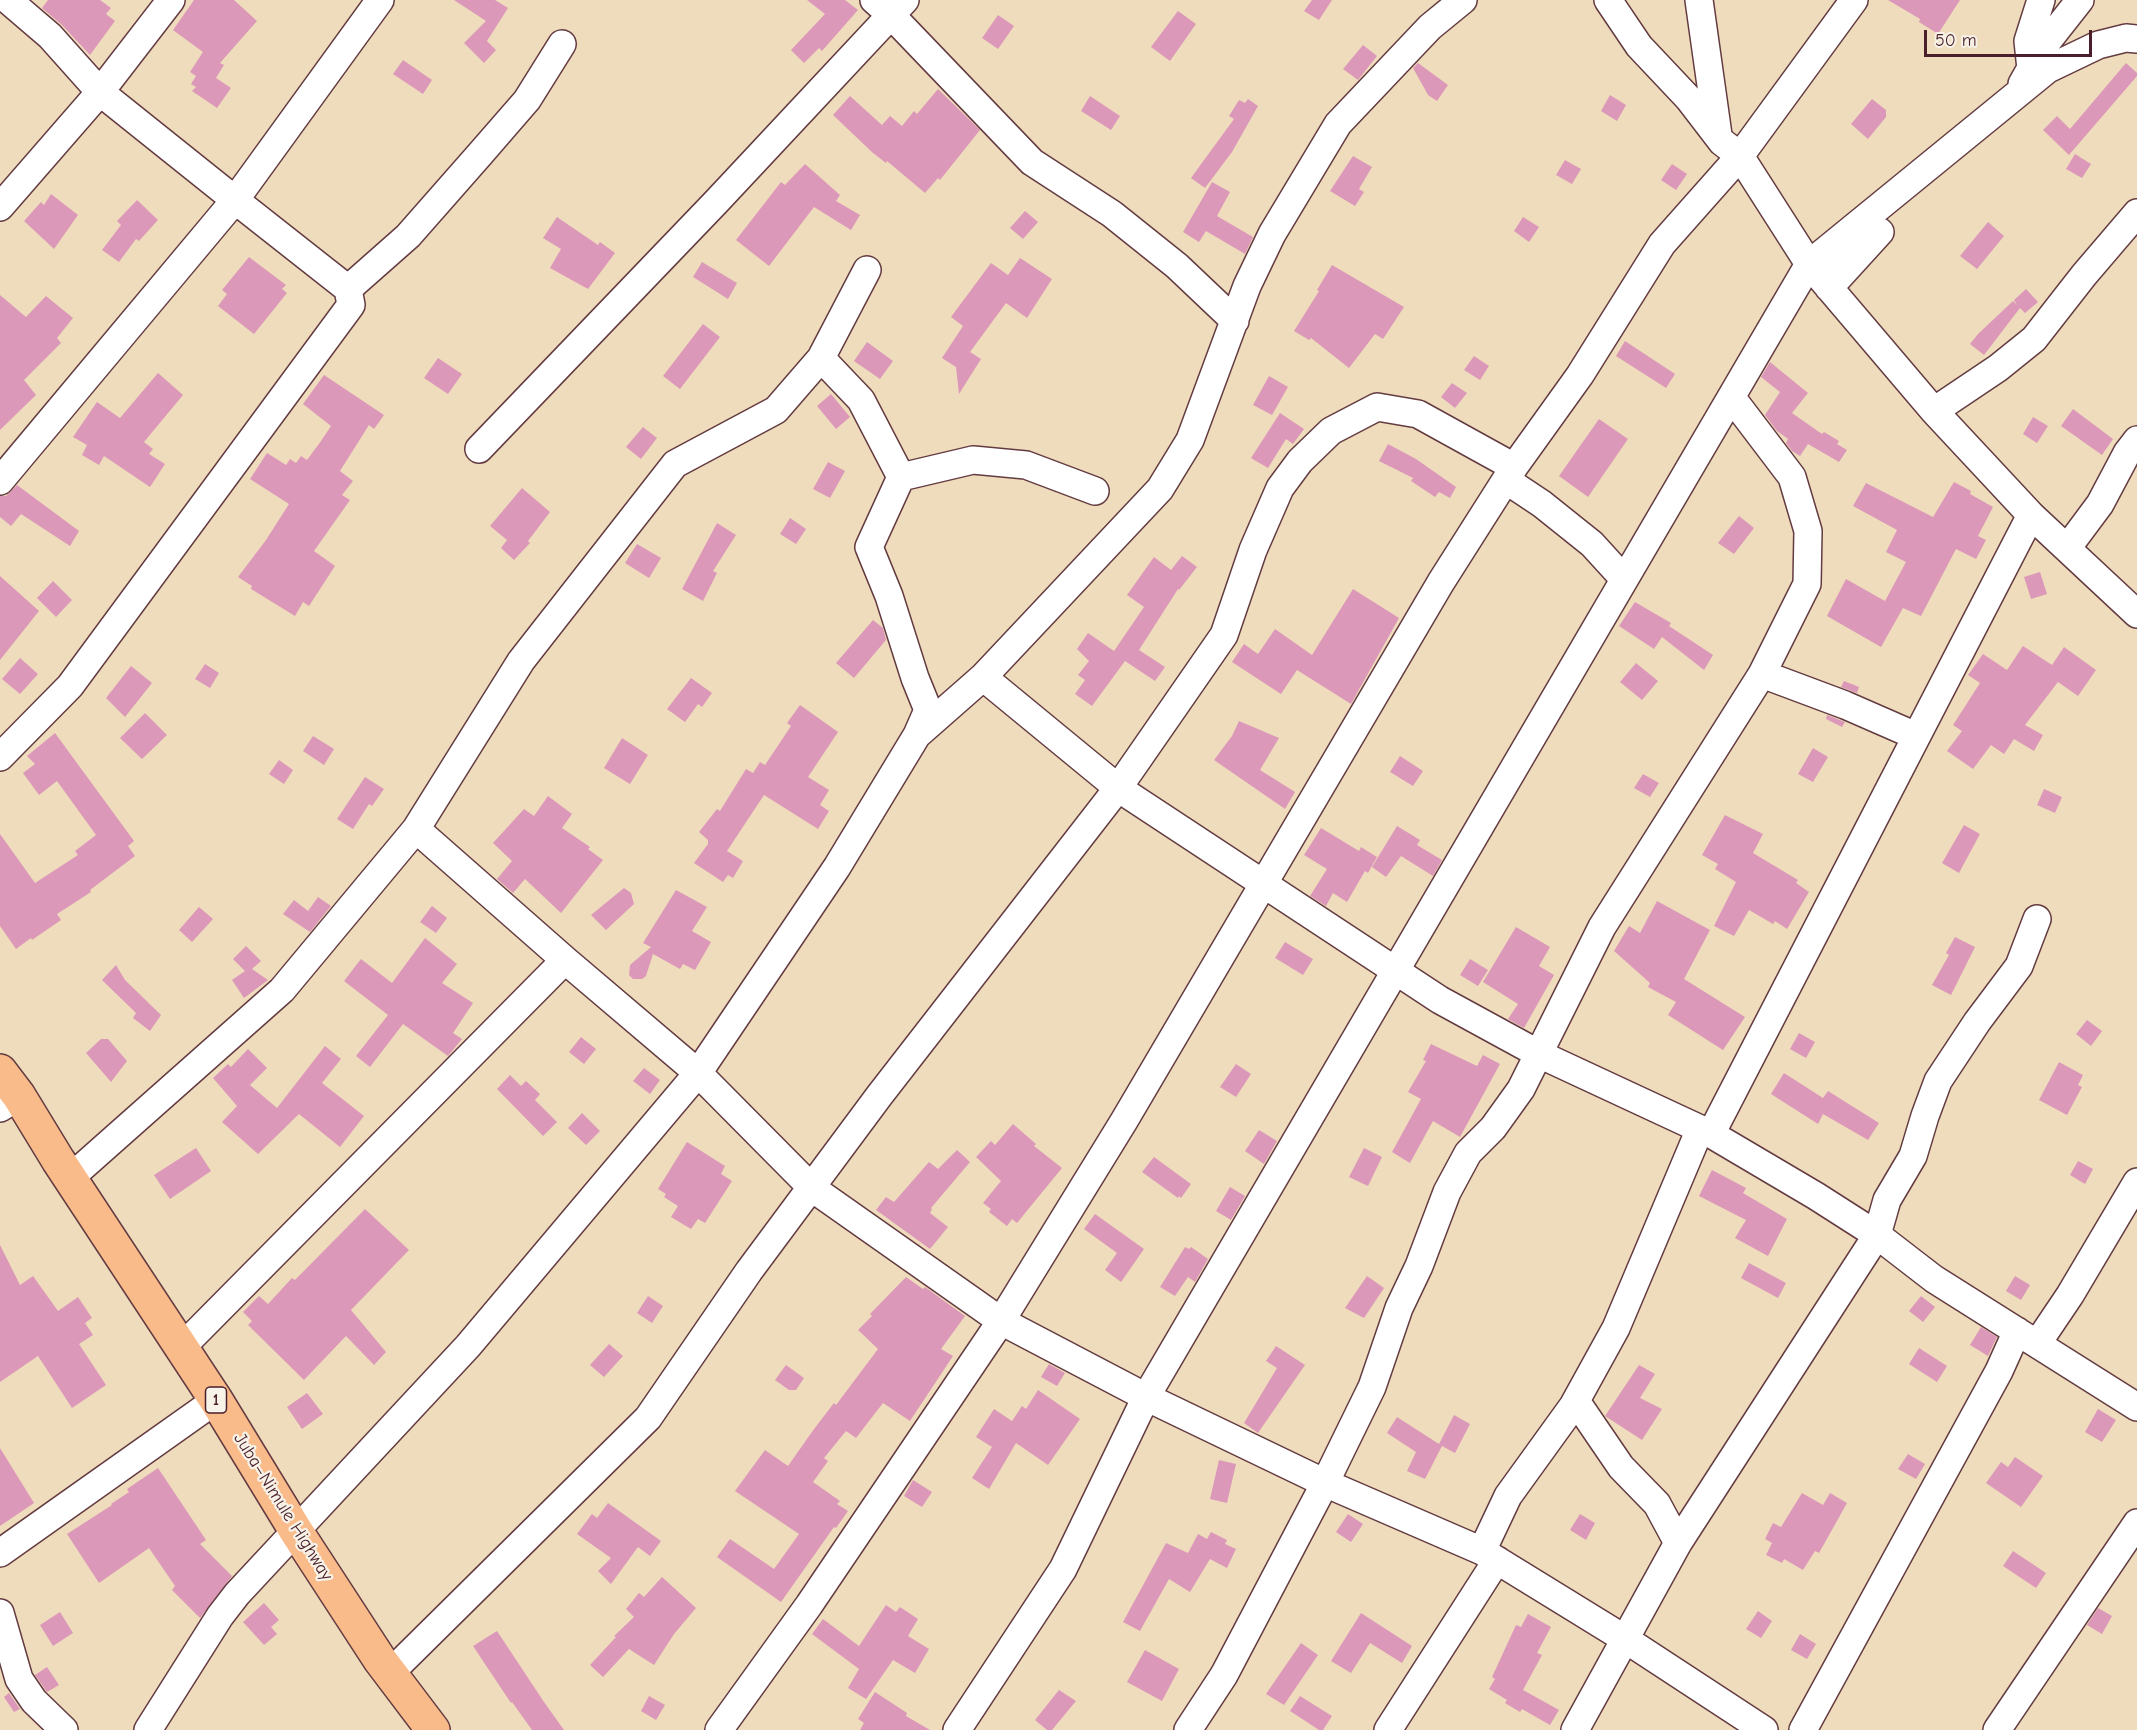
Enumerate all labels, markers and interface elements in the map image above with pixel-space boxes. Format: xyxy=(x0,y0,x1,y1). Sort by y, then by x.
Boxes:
scale bar xyxy=(1927,18,2095,56)
text: 50 m xyxy=(1935,30,1977,51)
road number: 1 xyxy=(206,1387,226,1413)
street label: Juba–Nimule Highway xyxy=(229,1429,337,1585)

